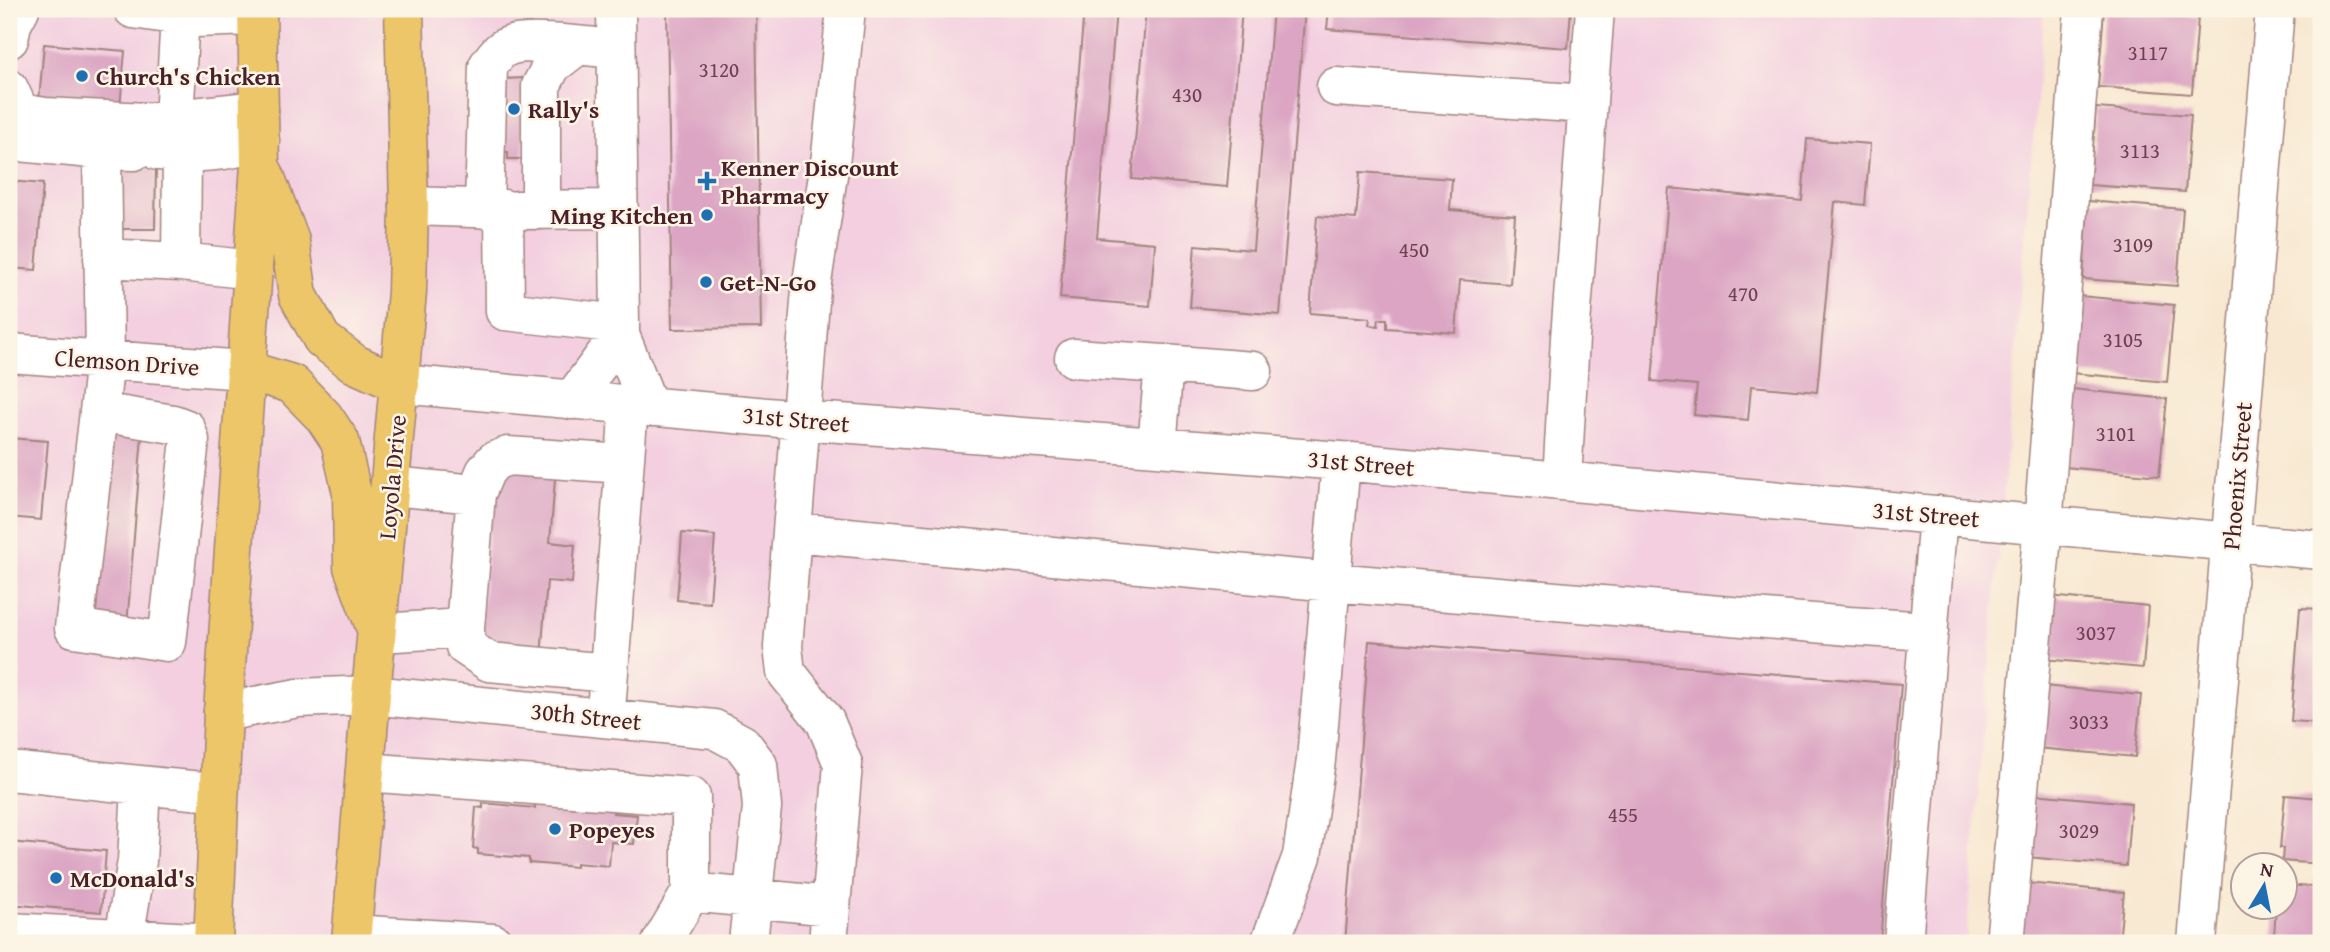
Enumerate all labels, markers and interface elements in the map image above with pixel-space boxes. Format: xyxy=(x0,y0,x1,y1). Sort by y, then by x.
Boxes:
house number: 3117 xyxy=(2128,37,2168,68)
house number: 3120 xyxy=(699,54,739,85)
place label: Church's Chicken xyxy=(96,59,280,94)
marker: Church's Chicken xyxy=(74,68,90,84)
house number: 430 xyxy=(1172,79,1202,110)
place label: Rally's xyxy=(528,92,599,127)
marker: Rally's xyxy=(506,101,522,117)
house number: 3113 xyxy=(2120,135,2160,166)
place label: Kenner Discount Pharmacy xyxy=(721,150,899,213)
marker: Kenner Discount Pharmacy xyxy=(699,173,715,189)
place label: Ming Kitchen xyxy=(550,198,693,233)
marker: Ming Kitchen xyxy=(699,207,715,223)
house number: 3109 xyxy=(2113,229,2153,260)
house number: 450 xyxy=(1399,234,1429,265)
place label: Get-N-Go xyxy=(720,265,816,300)
marker: Get-N-Go xyxy=(698,274,714,290)
house number: 470 xyxy=(1728,278,1758,309)
house number: 3105 xyxy=(2103,324,2143,355)
street label: Clemson Drive xyxy=(53,339,201,385)
street label: 31st Street xyxy=(741,397,851,441)
street label: Phoenix Street xyxy=(2213,400,2261,551)
street label: Loyola Drive xyxy=(369,413,415,541)
house number: 3101 xyxy=(2096,418,2136,449)
street label: 31st Street xyxy=(1306,441,1416,485)
street label: 31st Street xyxy=(1871,492,1981,536)
house number: 3037 xyxy=(2076,617,2116,648)
street label: 30th Street xyxy=(529,693,644,739)
house number: 3033 xyxy=(2069,706,2109,737)
house number: 455 xyxy=(1608,799,1638,830)
place label: Popeyes xyxy=(569,812,655,847)
house number: 3029 xyxy=(2059,815,2099,846)
marker: Popeyes xyxy=(547,821,563,837)
north arrow xyxy=(2228,850,2298,920)
text: N xyxy=(2258,854,2276,884)
place label: McDonald's xyxy=(70,861,195,896)
marker: McDonald's xyxy=(48,870,64,886)

